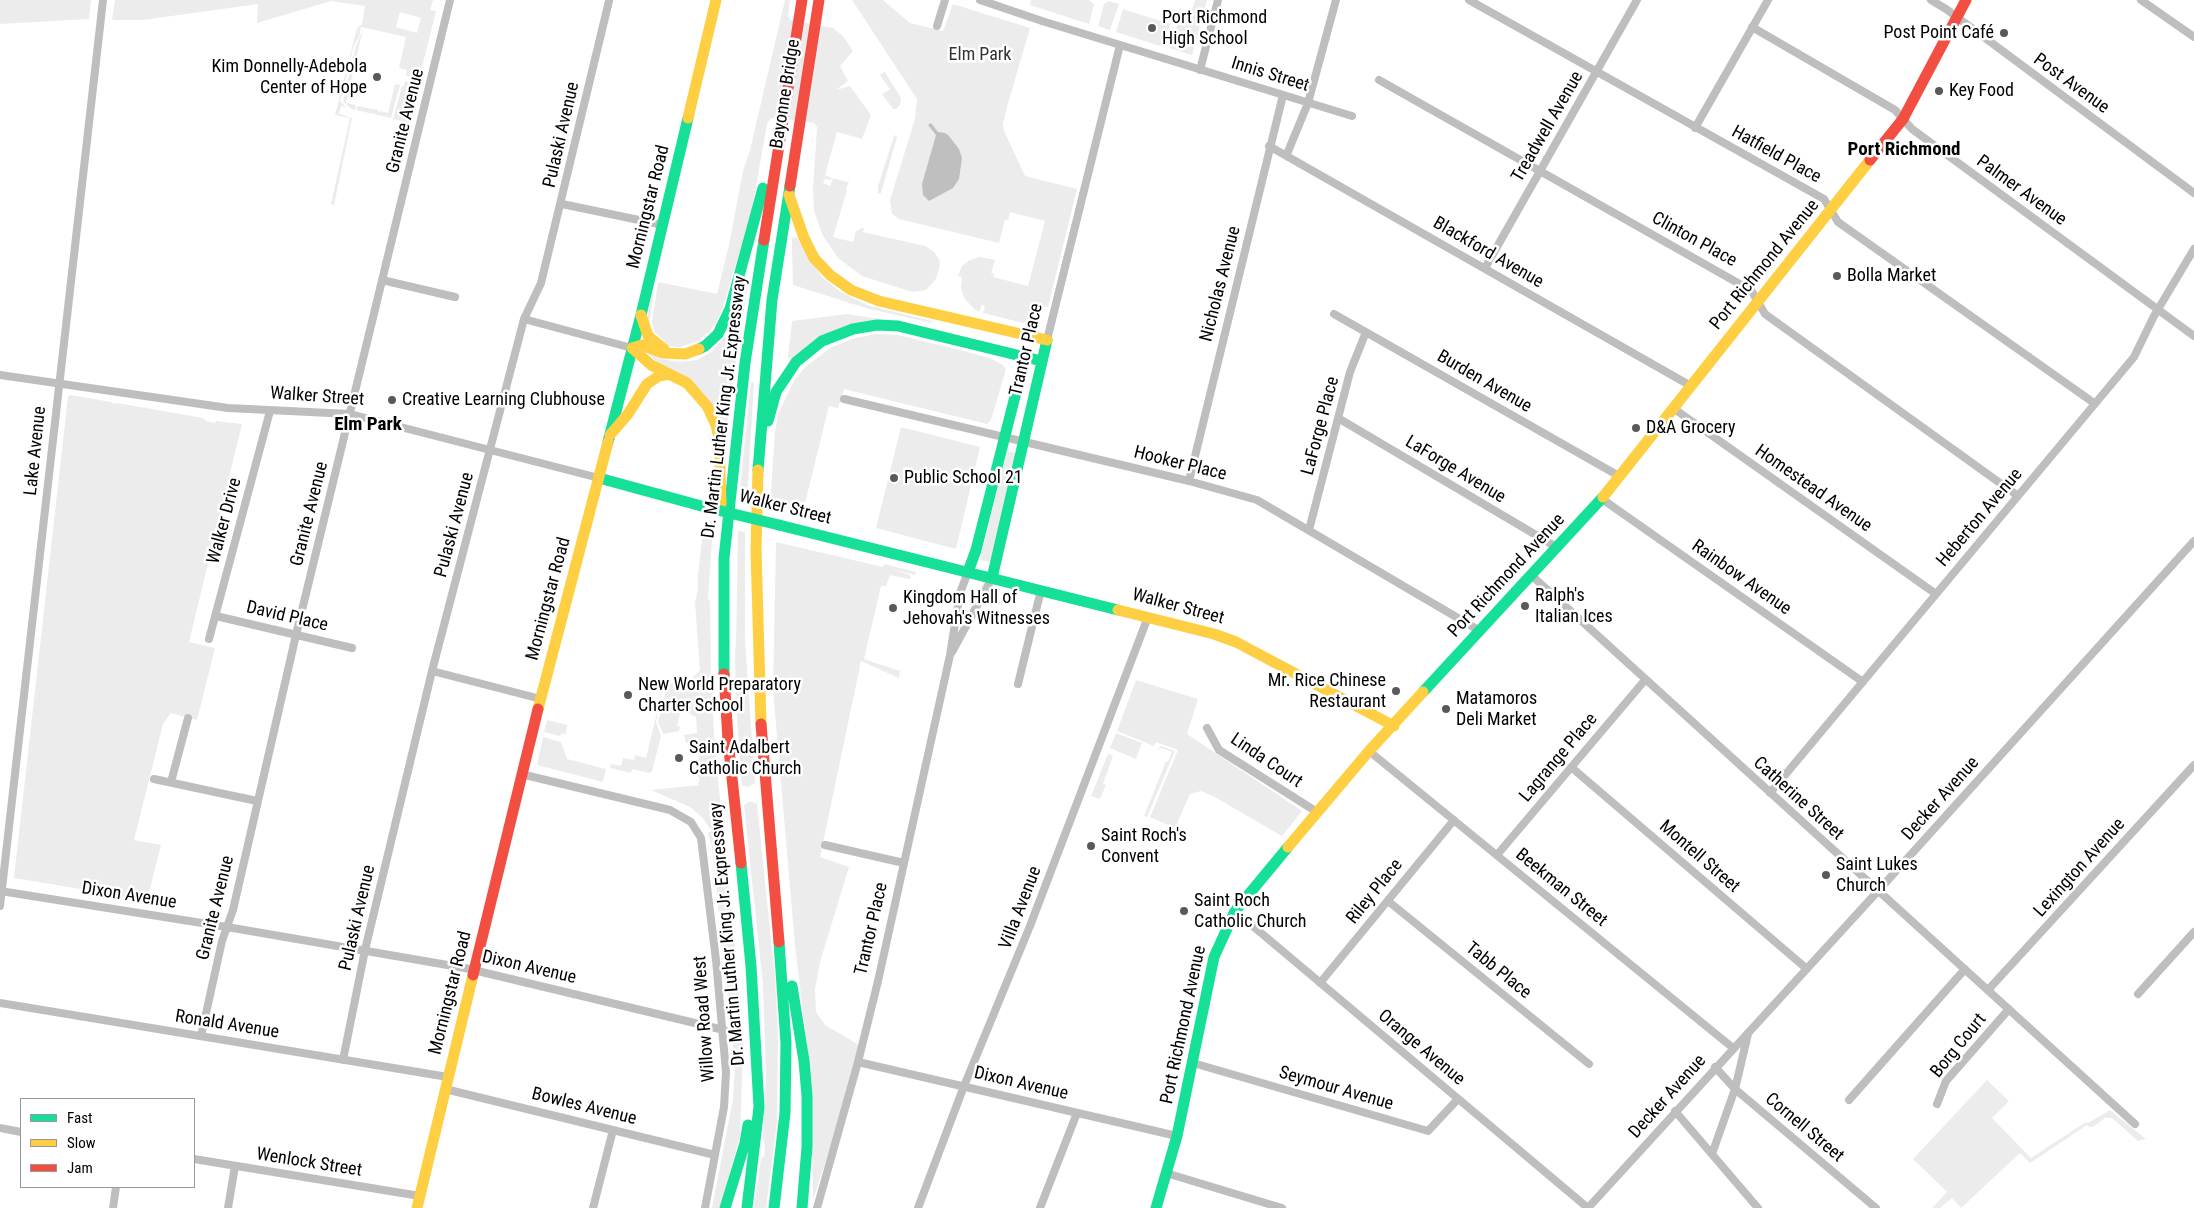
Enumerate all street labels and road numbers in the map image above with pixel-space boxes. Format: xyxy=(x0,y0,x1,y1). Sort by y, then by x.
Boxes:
street label: Bayonne Bridge xyxy=(767,38,805,150)
street label: Post Avenue xyxy=(2029,49,2113,119)
street label: Innis Street xyxy=(1228,53,1312,97)
street label: Granite Avenue xyxy=(383,66,429,176)
street label: Treadwell Avenue xyxy=(1508,68,1588,186)
street label: Pulaski Avenue xyxy=(539,80,585,190)
street label: Hatfield Place xyxy=(1727,122,1825,188)
street label: Morningstar Road xyxy=(623,143,675,271)
street label: Palmer Avenue xyxy=(1972,151,2070,231)
street label: Port Richmond Avenue xyxy=(1706,196,1824,334)
street label: Clinton Place xyxy=(1648,208,1740,272)
street label: Blackford Avenue xyxy=(1429,213,1547,293)
street label: Nicholas Avenue xyxy=(1196,224,1246,344)
street label: Dr. Martin Luther King Jr. Expressway xyxy=(698,275,752,539)
street label: Trantor Place xyxy=(1006,302,1048,398)
street label: Burden Avenue xyxy=(1433,346,1535,418)
street label: LaForge Place xyxy=(1298,374,1344,478)
street label: Walker Street xyxy=(269,383,365,411)
street label: Lake Avenue xyxy=(21,405,51,497)
street label: LaForge Avenue xyxy=(1401,432,1509,508)
street label: Homestead Avenue xyxy=(1750,441,1876,537)
street label: Hooker Place xyxy=(1131,442,1229,486)
street label: Granite Avenue xyxy=(287,459,333,569)
street label: Heberton Avenue xyxy=(1933,464,2027,572)
street label: Pulaski Avenue xyxy=(431,470,479,580)
street label: Walker Drive xyxy=(203,476,247,566)
street label: Walker Street xyxy=(737,486,833,530)
street label: Port Richmond Avenue xyxy=(1444,510,1570,642)
street label: Morningstar Road xyxy=(522,535,576,663)
street label: Rainbow Avenue xyxy=(1687,536,1795,620)
street label: Walker Street xyxy=(1130,584,1226,630)
street label: David Place xyxy=(244,597,330,637)
street label: Lagrange Place xyxy=(1516,709,1602,807)
street label: Linda Court xyxy=(1226,729,1306,793)
street label: Catherine Street xyxy=(1748,753,1848,845)
street label: Decker Avenue xyxy=(1898,753,1984,845)
street label: Dr. Martin Luther King Jr. Expressway xyxy=(706,801,750,1067)
street label: Lexington Avenue xyxy=(2030,814,2130,922)
street label: Montell Street xyxy=(1654,816,1744,898)
street label: Beekman Street xyxy=(1511,844,1611,932)
street label: Granite Avenue xyxy=(193,853,239,963)
street label: Riley Place xyxy=(1342,855,1408,929)
street label: Pulaski Avenue xyxy=(335,863,381,973)
street label: Villa Avenue xyxy=(995,863,1047,953)
street label: Dixon Avenue xyxy=(80,878,178,914)
street label: Trantor Place xyxy=(851,881,893,977)
street label: Morningstar Road xyxy=(425,929,477,1057)
street label: Tabb Place xyxy=(1461,938,1535,1004)
street label: Port Richmond Avenue xyxy=(1157,944,1211,1106)
street label: Dixon Avenue xyxy=(480,947,578,989)
street label: Willow Road West xyxy=(690,955,720,1083)
street label: Orange Avenue xyxy=(1373,1005,1469,1091)
street label: Ronald Avenue xyxy=(173,1006,281,1044)
street label: Borg Court xyxy=(1927,1010,1991,1082)
street label: Decker Avenue xyxy=(1625,1051,1711,1143)
street label: Seymour Avenue xyxy=(1276,1062,1396,1116)
street label: Dixon Avenue xyxy=(972,1063,1070,1105)
street label: Bowles Avenue xyxy=(529,1084,639,1130)
street label: Cornell Street xyxy=(1760,1089,1848,1167)
street label: Wenlock Street xyxy=(255,1144,363,1182)

